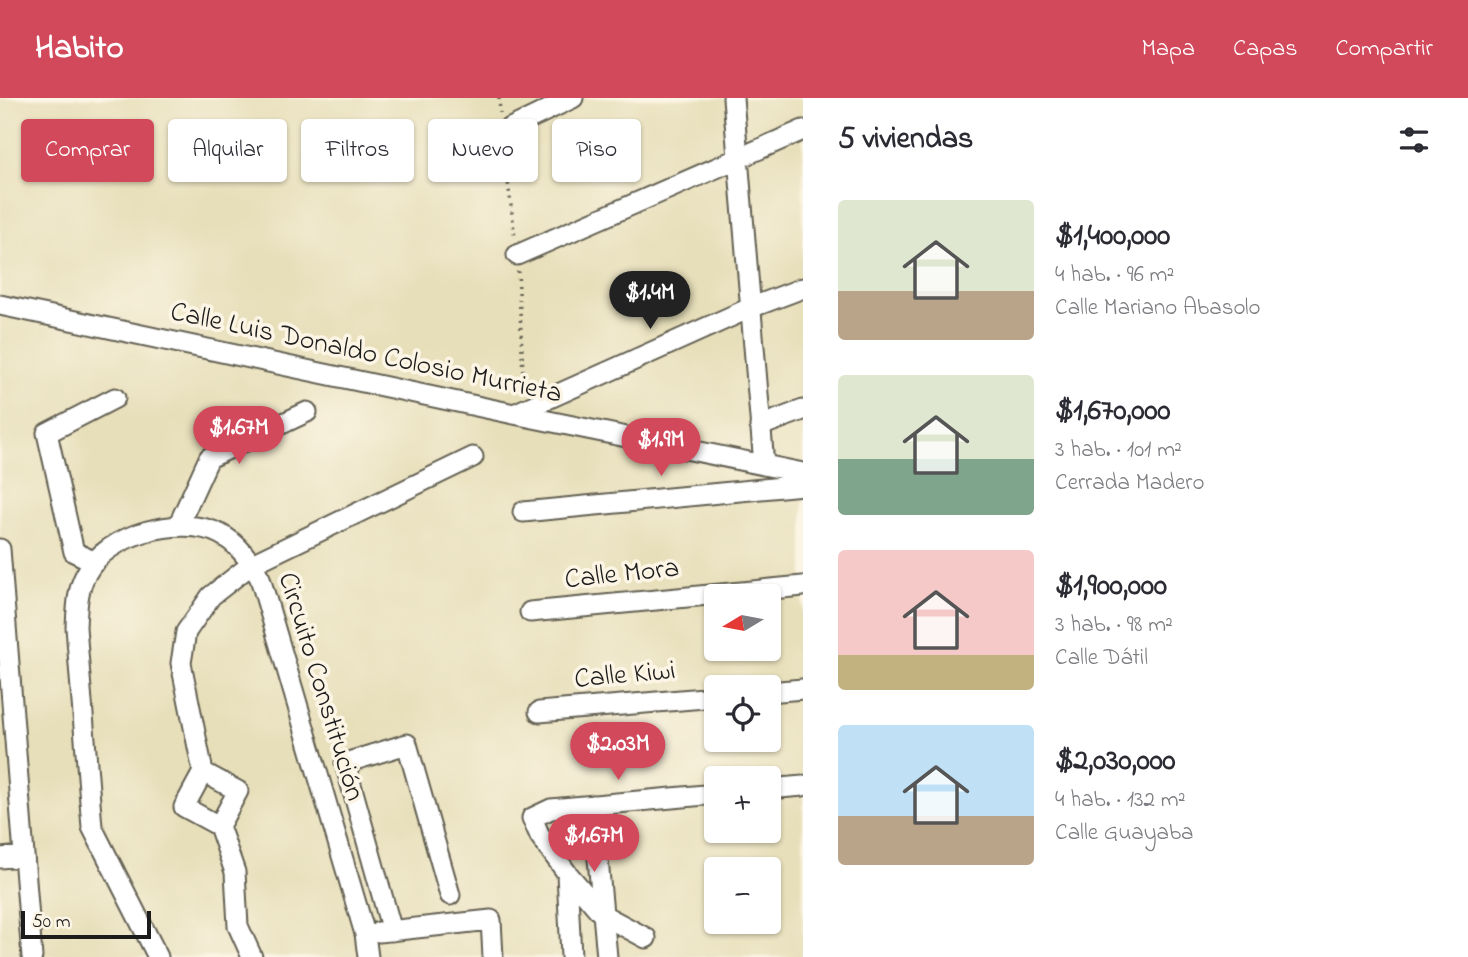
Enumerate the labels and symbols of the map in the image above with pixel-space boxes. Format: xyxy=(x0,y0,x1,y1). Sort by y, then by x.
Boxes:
pin: $1.4M xyxy=(601,272,699,331)
street label: Calle Luis Donaldo Colosio Murrieta xyxy=(166,292,566,416)
pin: $1.67M xyxy=(182,406,296,466)
pin: $1.9M xyxy=(612,418,710,478)
street label: Calle Mora xyxy=(563,549,681,601)
street label: Circuito Constitución xyxy=(266,568,374,806)
north arrow xyxy=(704,584,780,662)
street label: Calle Kiwi xyxy=(573,651,677,701)
pin: $2.03M xyxy=(561,722,675,782)
pin: $1.67M xyxy=(537,814,651,874)
scale bar xyxy=(21,908,150,940)

